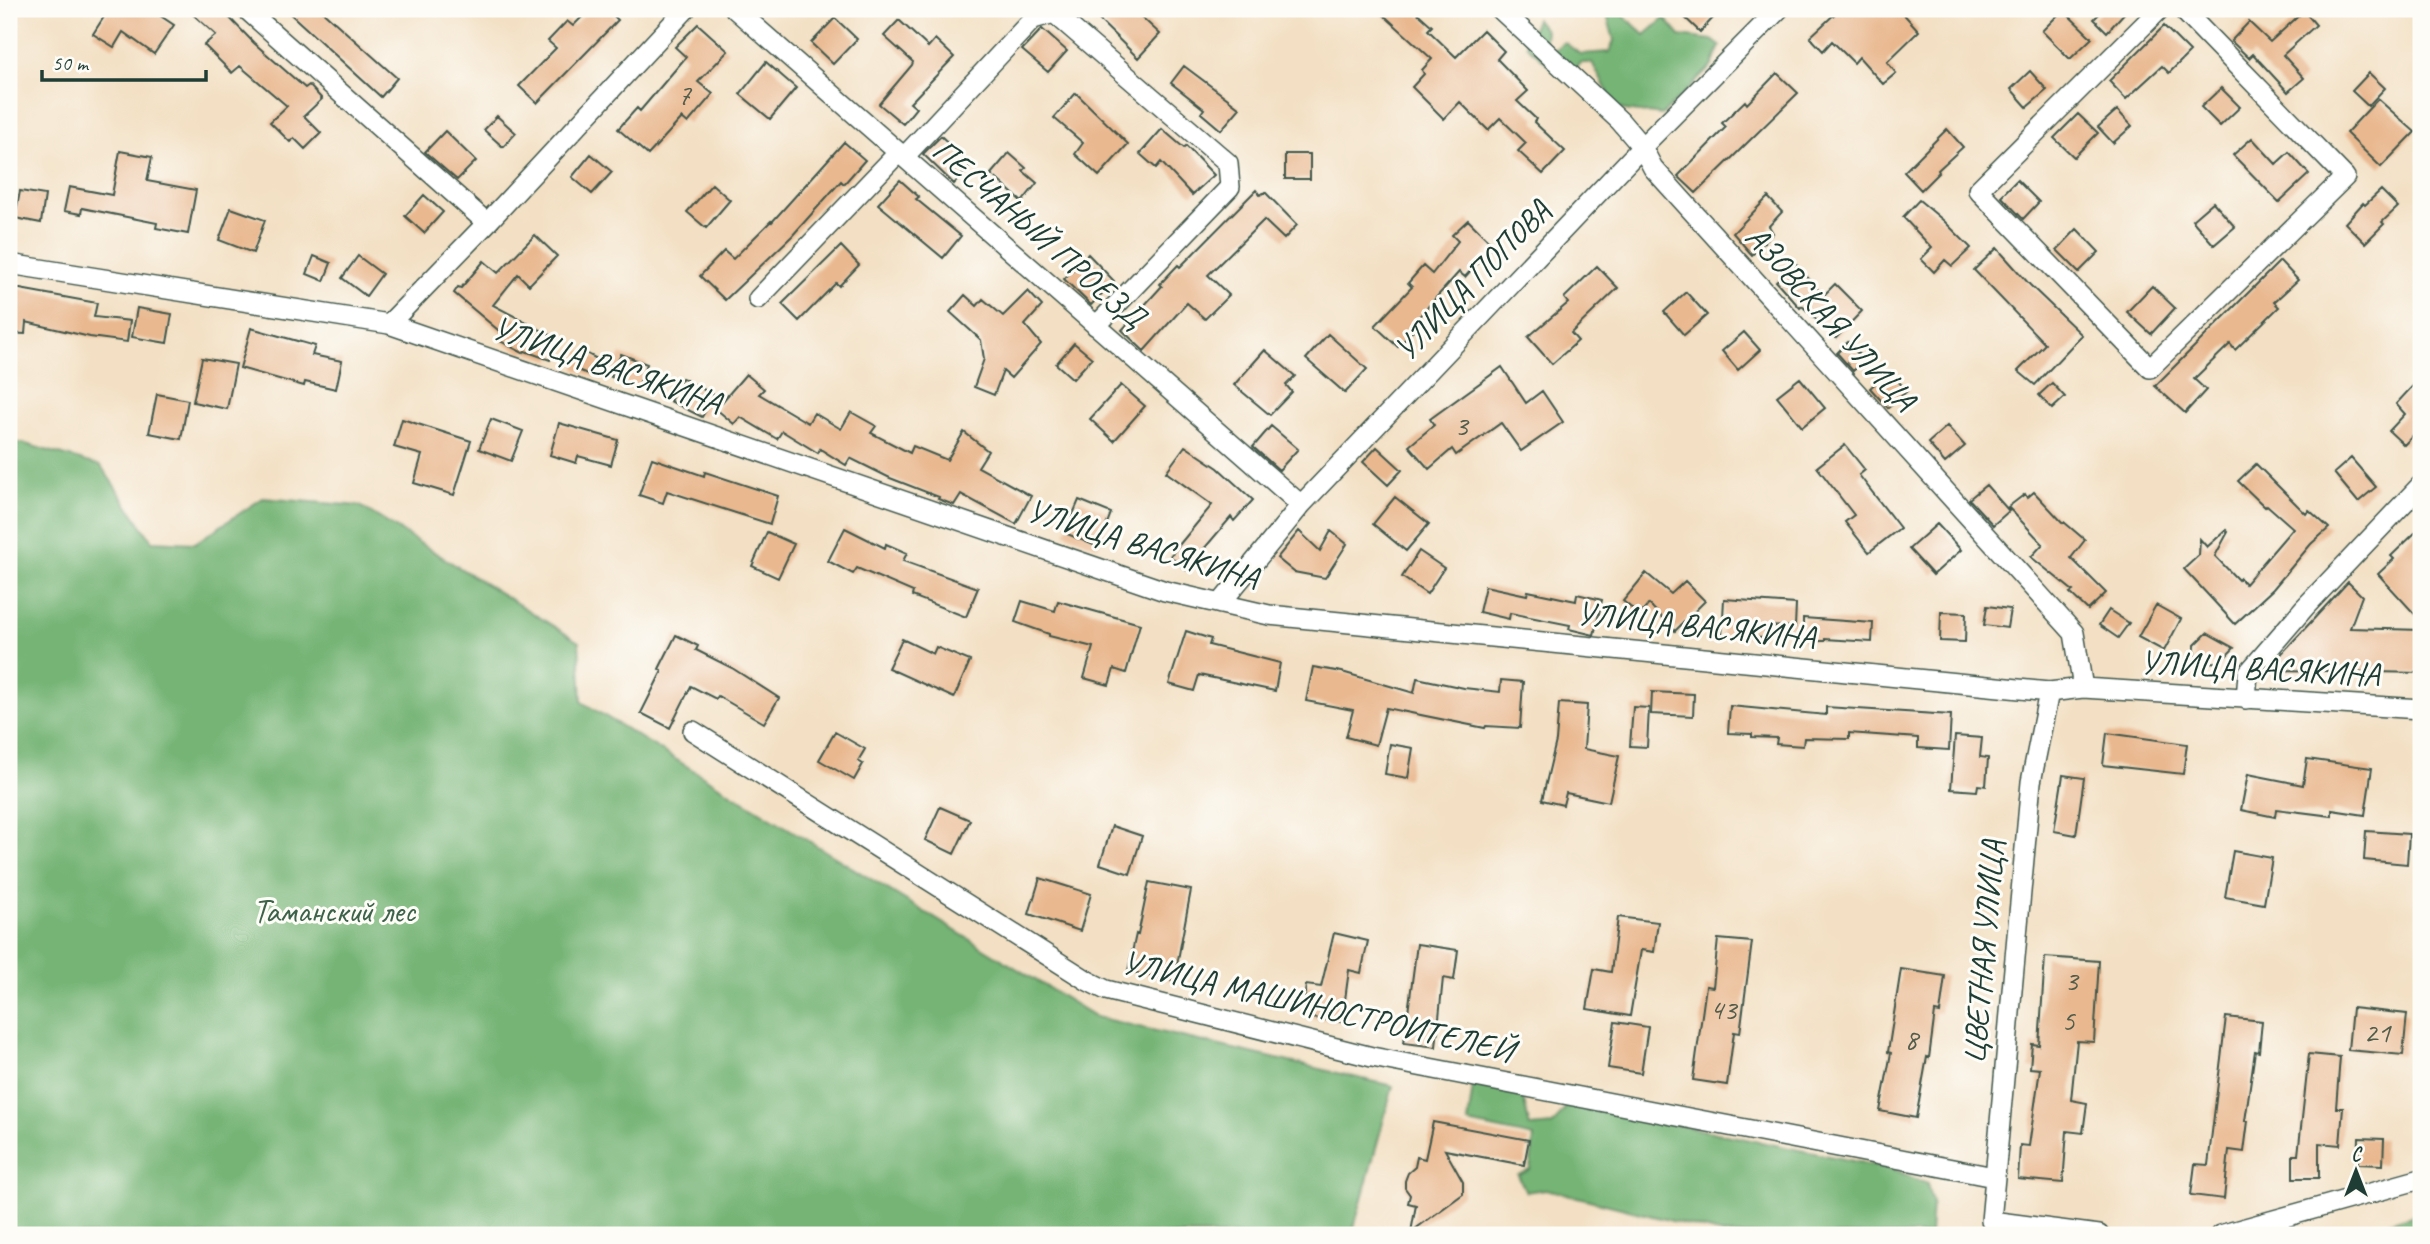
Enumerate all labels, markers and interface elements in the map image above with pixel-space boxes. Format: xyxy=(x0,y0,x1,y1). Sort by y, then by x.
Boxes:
scale bar xyxy=(42,38,206,82)
text: 50 m xyxy=(52,50,90,76)
house number: 7 xyxy=(677,75,692,113)
street label: ПЕСЧАНЫЙ ПРОЕЗД xyxy=(924,129,1156,339)
street label: УЛИЦА ПОПОВА xyxy=(1385,190,1560,369)
street label: АЗОВСКАЯ УЛИЦА xyxy=(1737,216,1926,421)
street label: УЛИЦА ВАСЯКИНА xyxy=(487,306,728,424)
house number: 3 xyxy=(1454,406,1470,444)
street label: УЛИЦА ВАСЯКИНА xyxy=(1022,489,1265,600)
street label: УЛИЦА ВАСЯКИНА xyxy=(1575,592,1819,659)
street label: УЛИЦА ВАСЯКИНА xyxy=(2139,641,2382,695)
street label: ЦВЕТНАЯ УЛИЦА xyxy=(1952,837,2014,1066)
park label: Таманский лес xyxy=(253,890,417,932)
street label: УЛИЦА МАШИНОСТРОИТЕЛЕЙ xyxy=(1118,940,1523,1073)
house number: 3 xyxy=(2064,961,2080,999)
house number: 43 xyxy=(1710,990,1739,1028)
house number: 5 xyxy=(2061,1001,2076,1039)
house number: 21 xyxy=(2364,1013,2392,1051)
house number: 8 xyxy=(1904,1020,1920,1058)
north arrow xyxy=(2322,1136,2392,1206)
text: С xyxy=(2351,1143,2363,1167)

